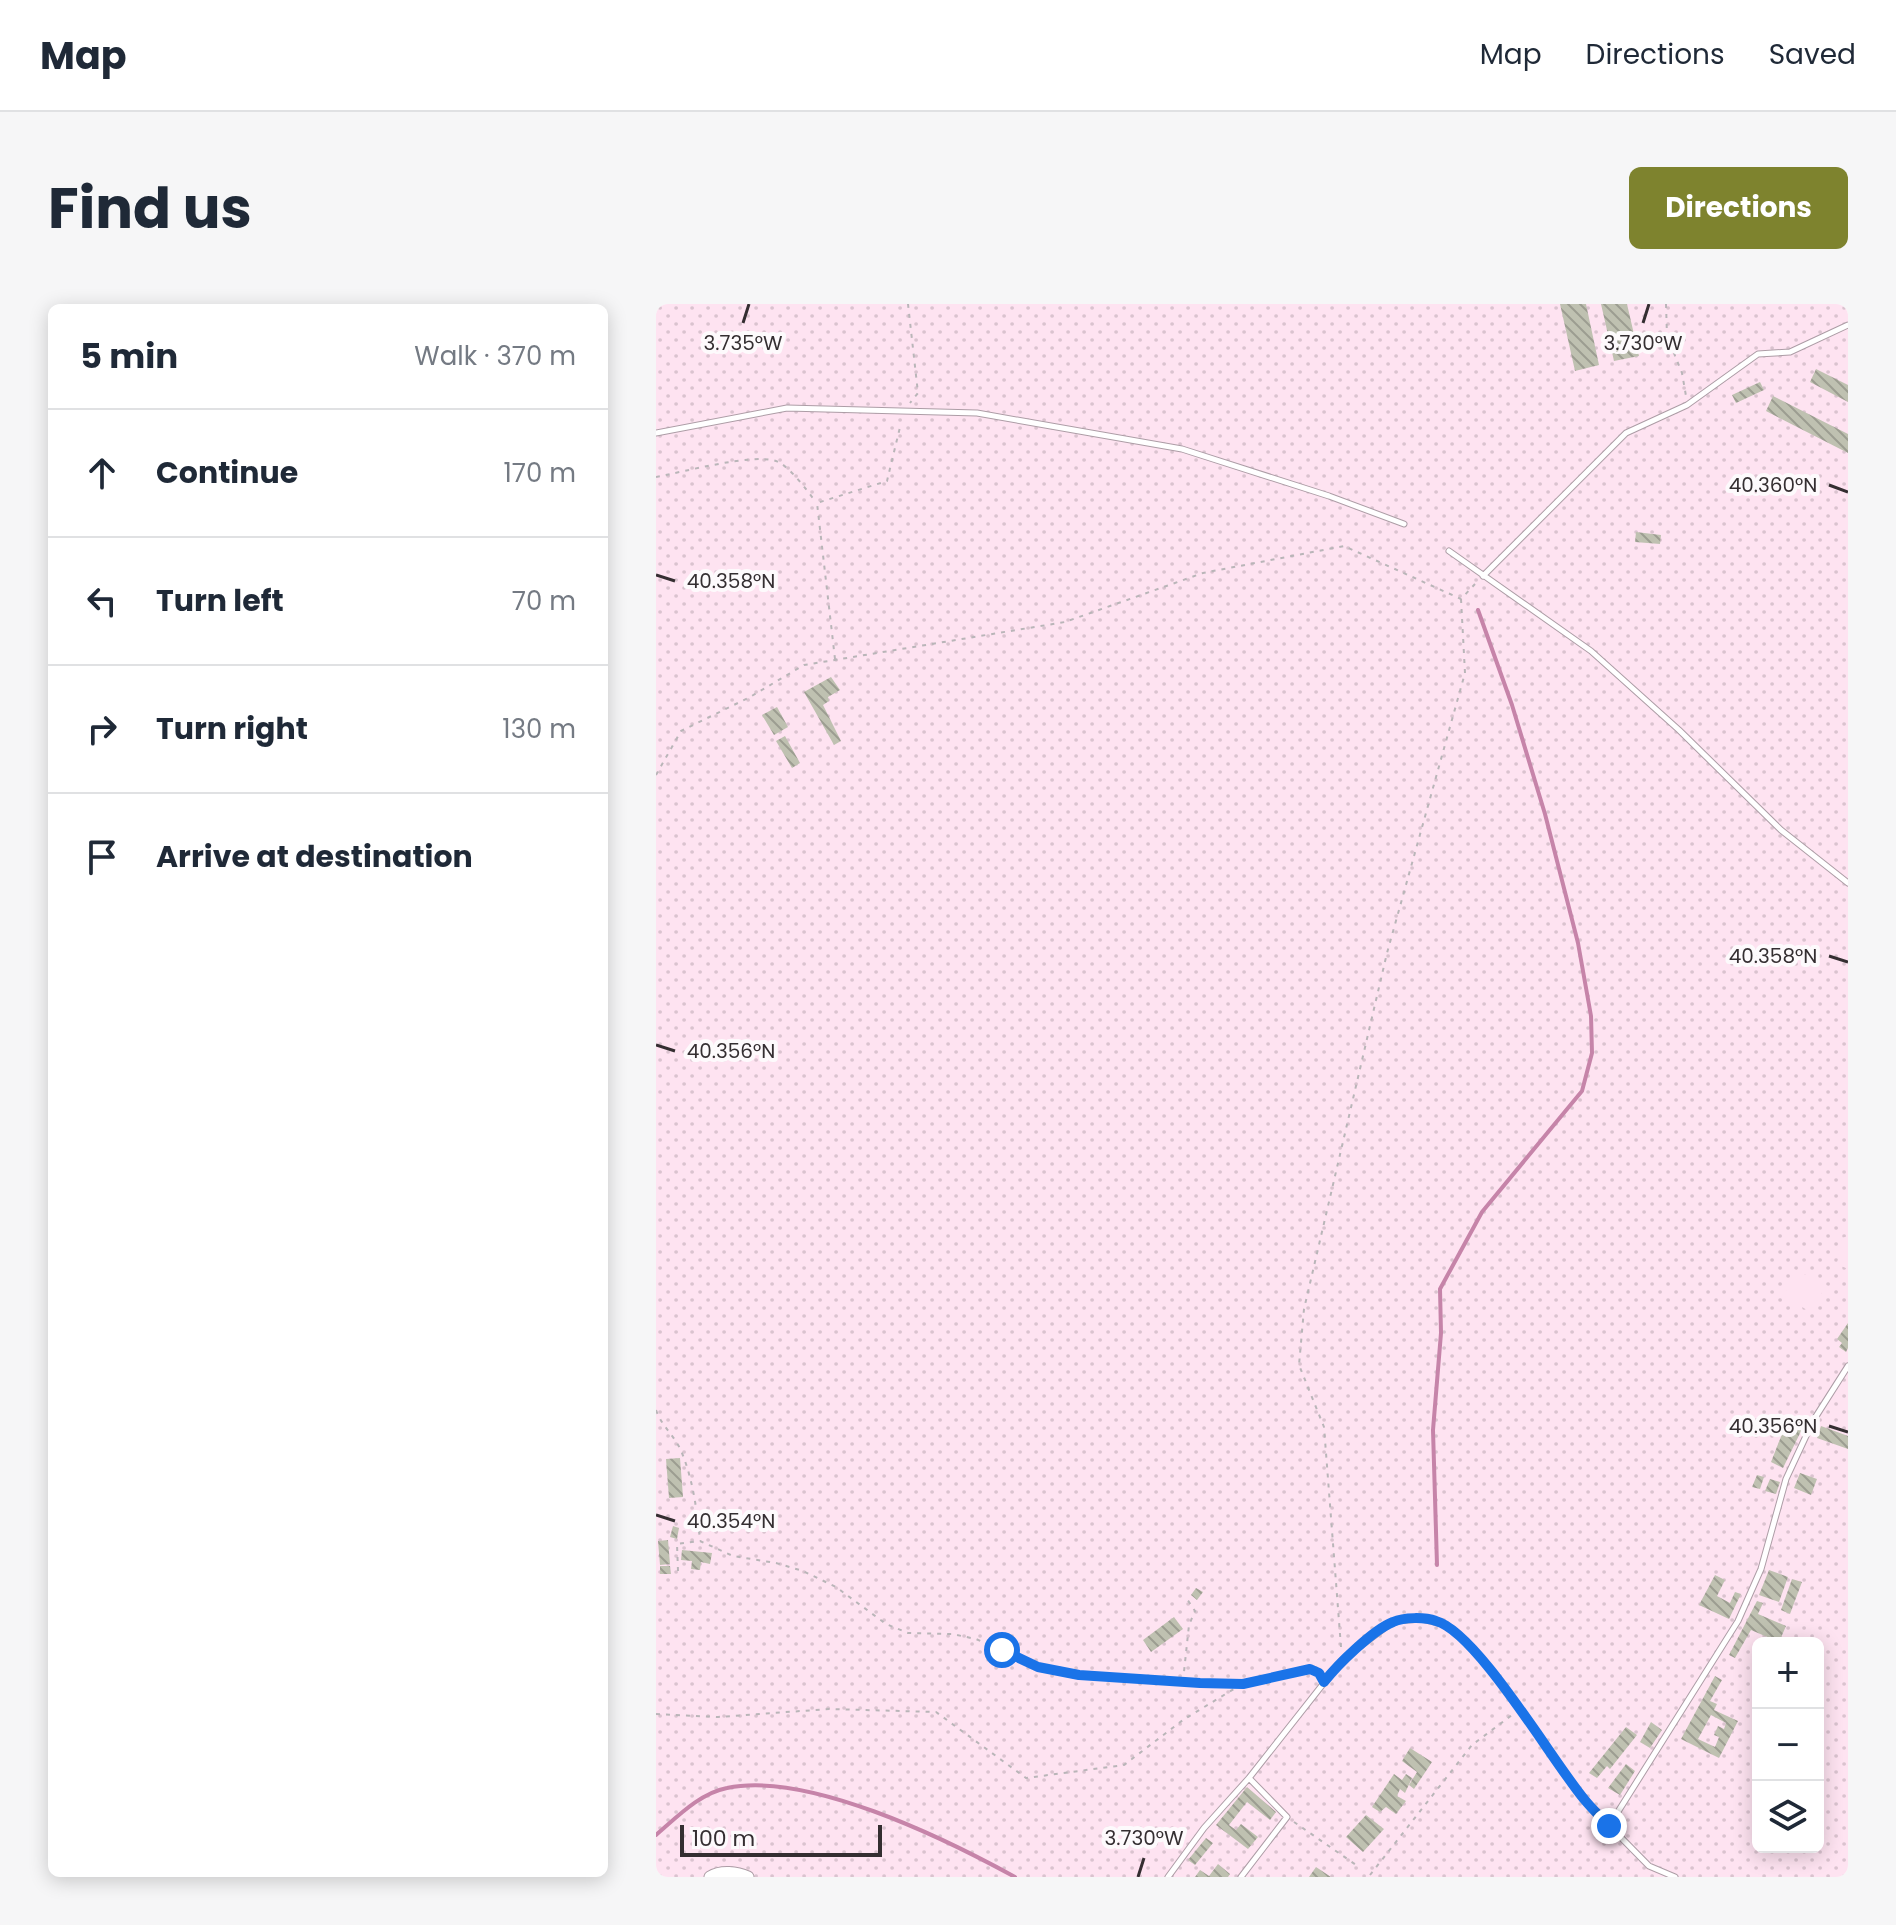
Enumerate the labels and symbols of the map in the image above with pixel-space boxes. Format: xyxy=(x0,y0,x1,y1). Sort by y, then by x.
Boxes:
text: 3.735°W xyxy=(704,329,783,357)
text: 3.730°W xyxy=(1604,329,1683,357)
text: 40.360°N xyxy=(1729,471,1817,499)
text: 40.358°N xyxy=(687,567,775,595)
text: 40.358°N xyxy=(1729,942,1817,970)
text: 40.356°N xyxy=(687,1037,775,1065)
text: 40.356°N xyxy=(1729,1412,1817,1440)
text: 40.354°N xyxy=(687,1507,775,1535)
route start xyxy=(984,1632,1020,1668)
route end xyxy=(1591,1808,1627,1844)
scale bar xyxy=(680,1821,882,1857)
text: 3.730°W xyxy=(1105,1824,1184,1852)

